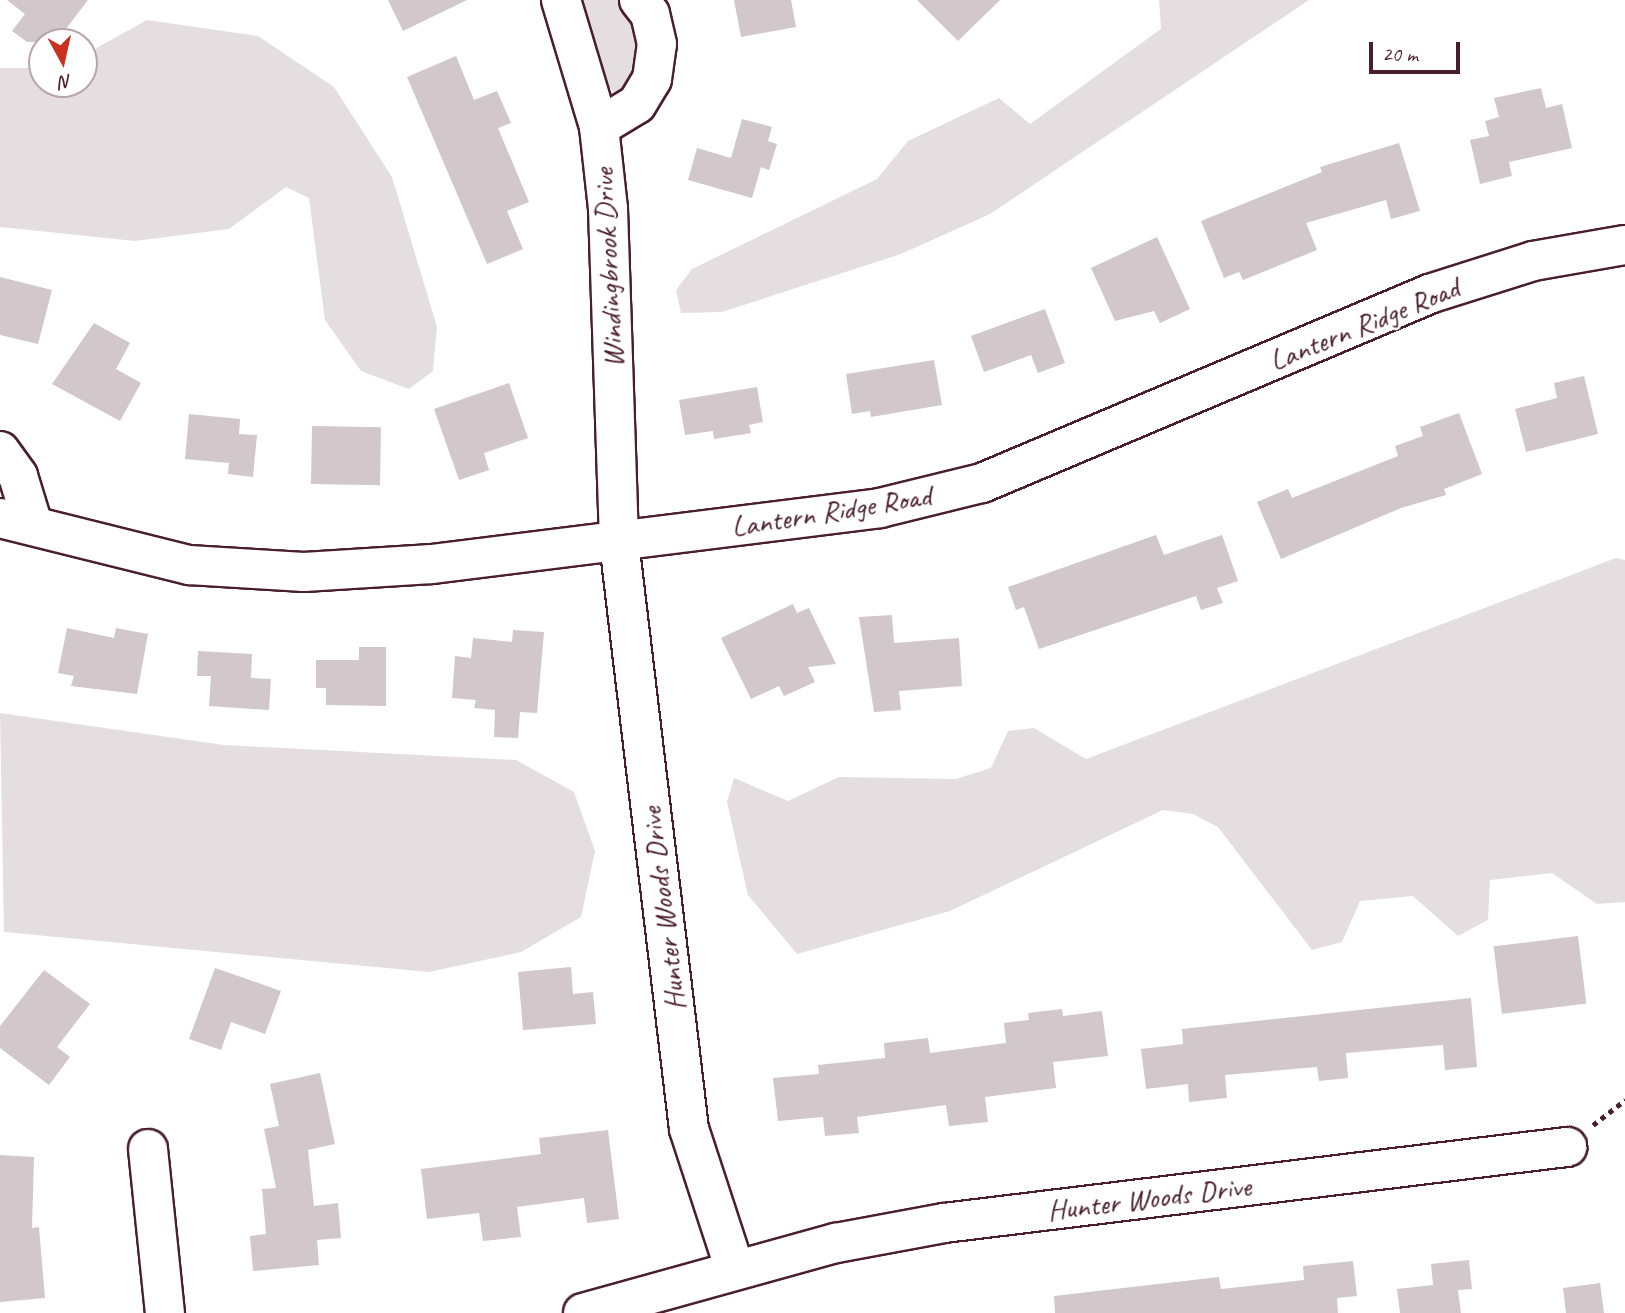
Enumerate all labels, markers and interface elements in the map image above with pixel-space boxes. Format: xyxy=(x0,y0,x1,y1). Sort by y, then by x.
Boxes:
north arrow xyxy=(28,28,98,98)
scale bar xyxy=(1373,28,1464,72)
text: 20 m xyxy=(1382,41,1418,67)
text: N xyxy=(58,69,73,95)
street label: Windingbrook Drive xyxy=(585,167,631,369)
street label: Lantern Ridge Road xyxy=(1264,269,1464,379)
street label: Lantern Ridge Road xyxy=(728,477,934,545)
street label: Hunter Woods Drive xyxy=(633,805,693,1013)
street label: Hunter Woods Drive xyxy=(1045,1168,1253,1228)

